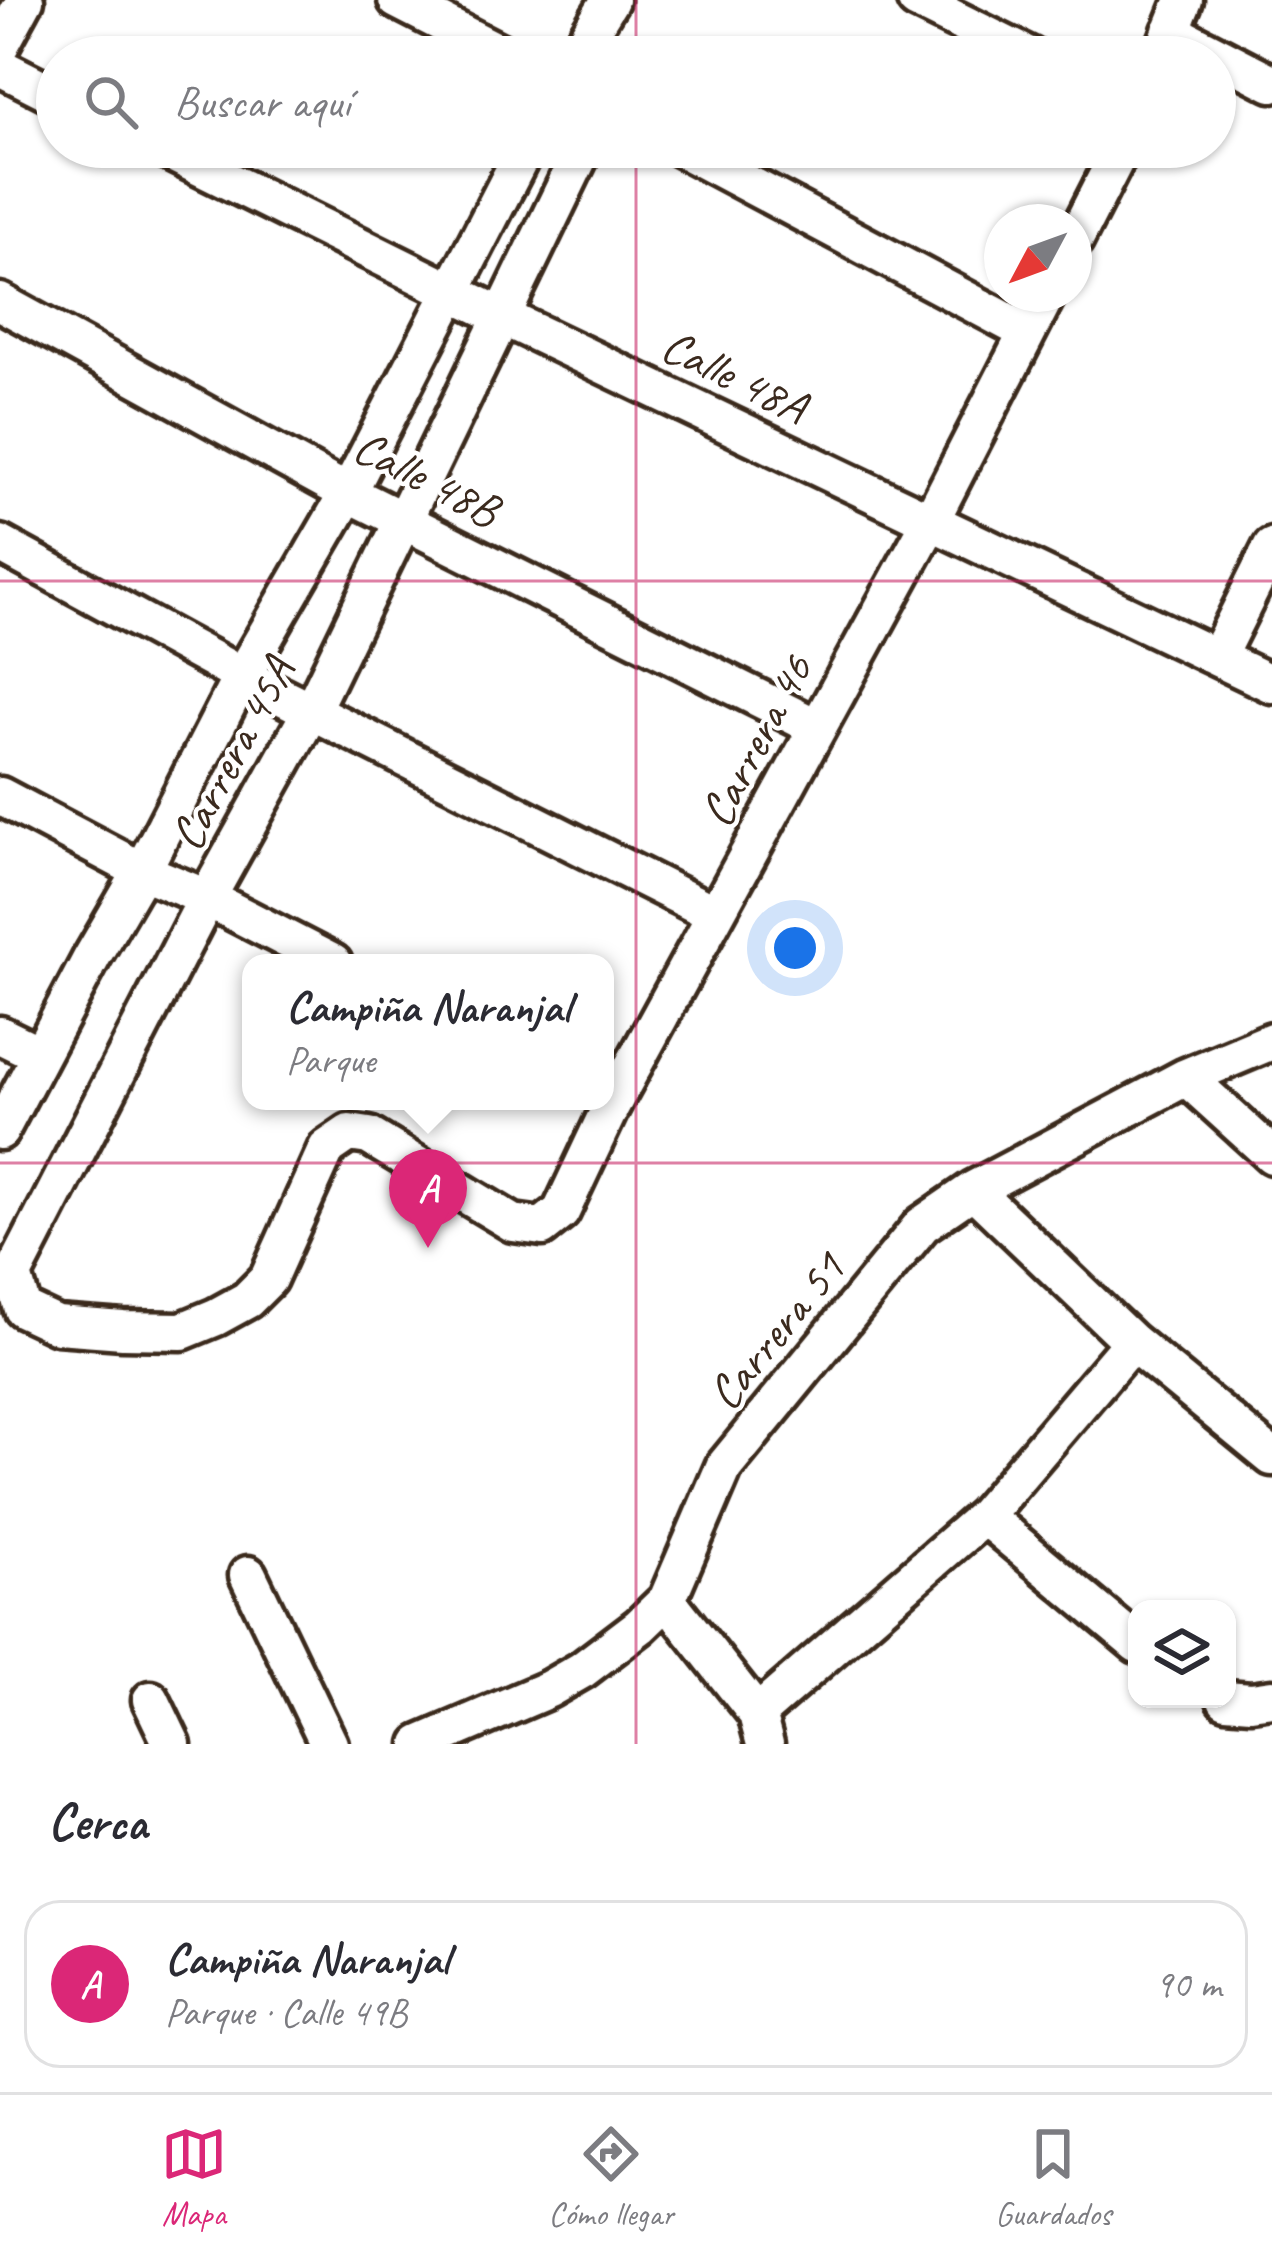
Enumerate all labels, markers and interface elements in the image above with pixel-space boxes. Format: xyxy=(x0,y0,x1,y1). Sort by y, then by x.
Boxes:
search box xyxy=(36,36,1236,168)
icon: search xyxy=(78,69,144,135)
text: Buscar aquí xyxy=(174,74,350,131)
north arrow xyxy=(984,204,1092,312)
street label: Calle 48A xyxy=(652,315,819,438)
street label: Calle 48B xyxy=(344,416,512,541)
street label: Carrera 46 xyxy=(686,643,827,836)
street label: Carrera 45A xyxy=(156,645,308,860)
your location xyxy=(765,918,825,978)
popup xyxy=(242,954,614,1110)
text: Campiña Naranjal xyxy=(286,979,570,1036)
text: Parque xyxy=(286,1036,376,1085)
pin: A xyxy=(389,1149,467,1248)
street label: Carrera 51 xyxy=(694,1238,859,1422)
map controls xyxy=(1128,1600,1236,1708)
button: layers xyxy=(1128,1600,1236,1708)
text: Cerca xyxy=(48,1790,147,1854)
text: Campiña Naranjal xyxy=(165,1931,449,1988)
text: A xyxy=(80,1960,100,2009)
text: 90 m xyxy=(1155,1960,1221,2009)
text: Parque · Calle 49B xyxy=(165,1988,407,2037)
tab: Mapa xyxy=(161,2121,227,2235)
tab: Cómo llegar xyxy=(549,2121,674,2235)
tab: Guardados xyxy=(995,2121,1111,2235)

